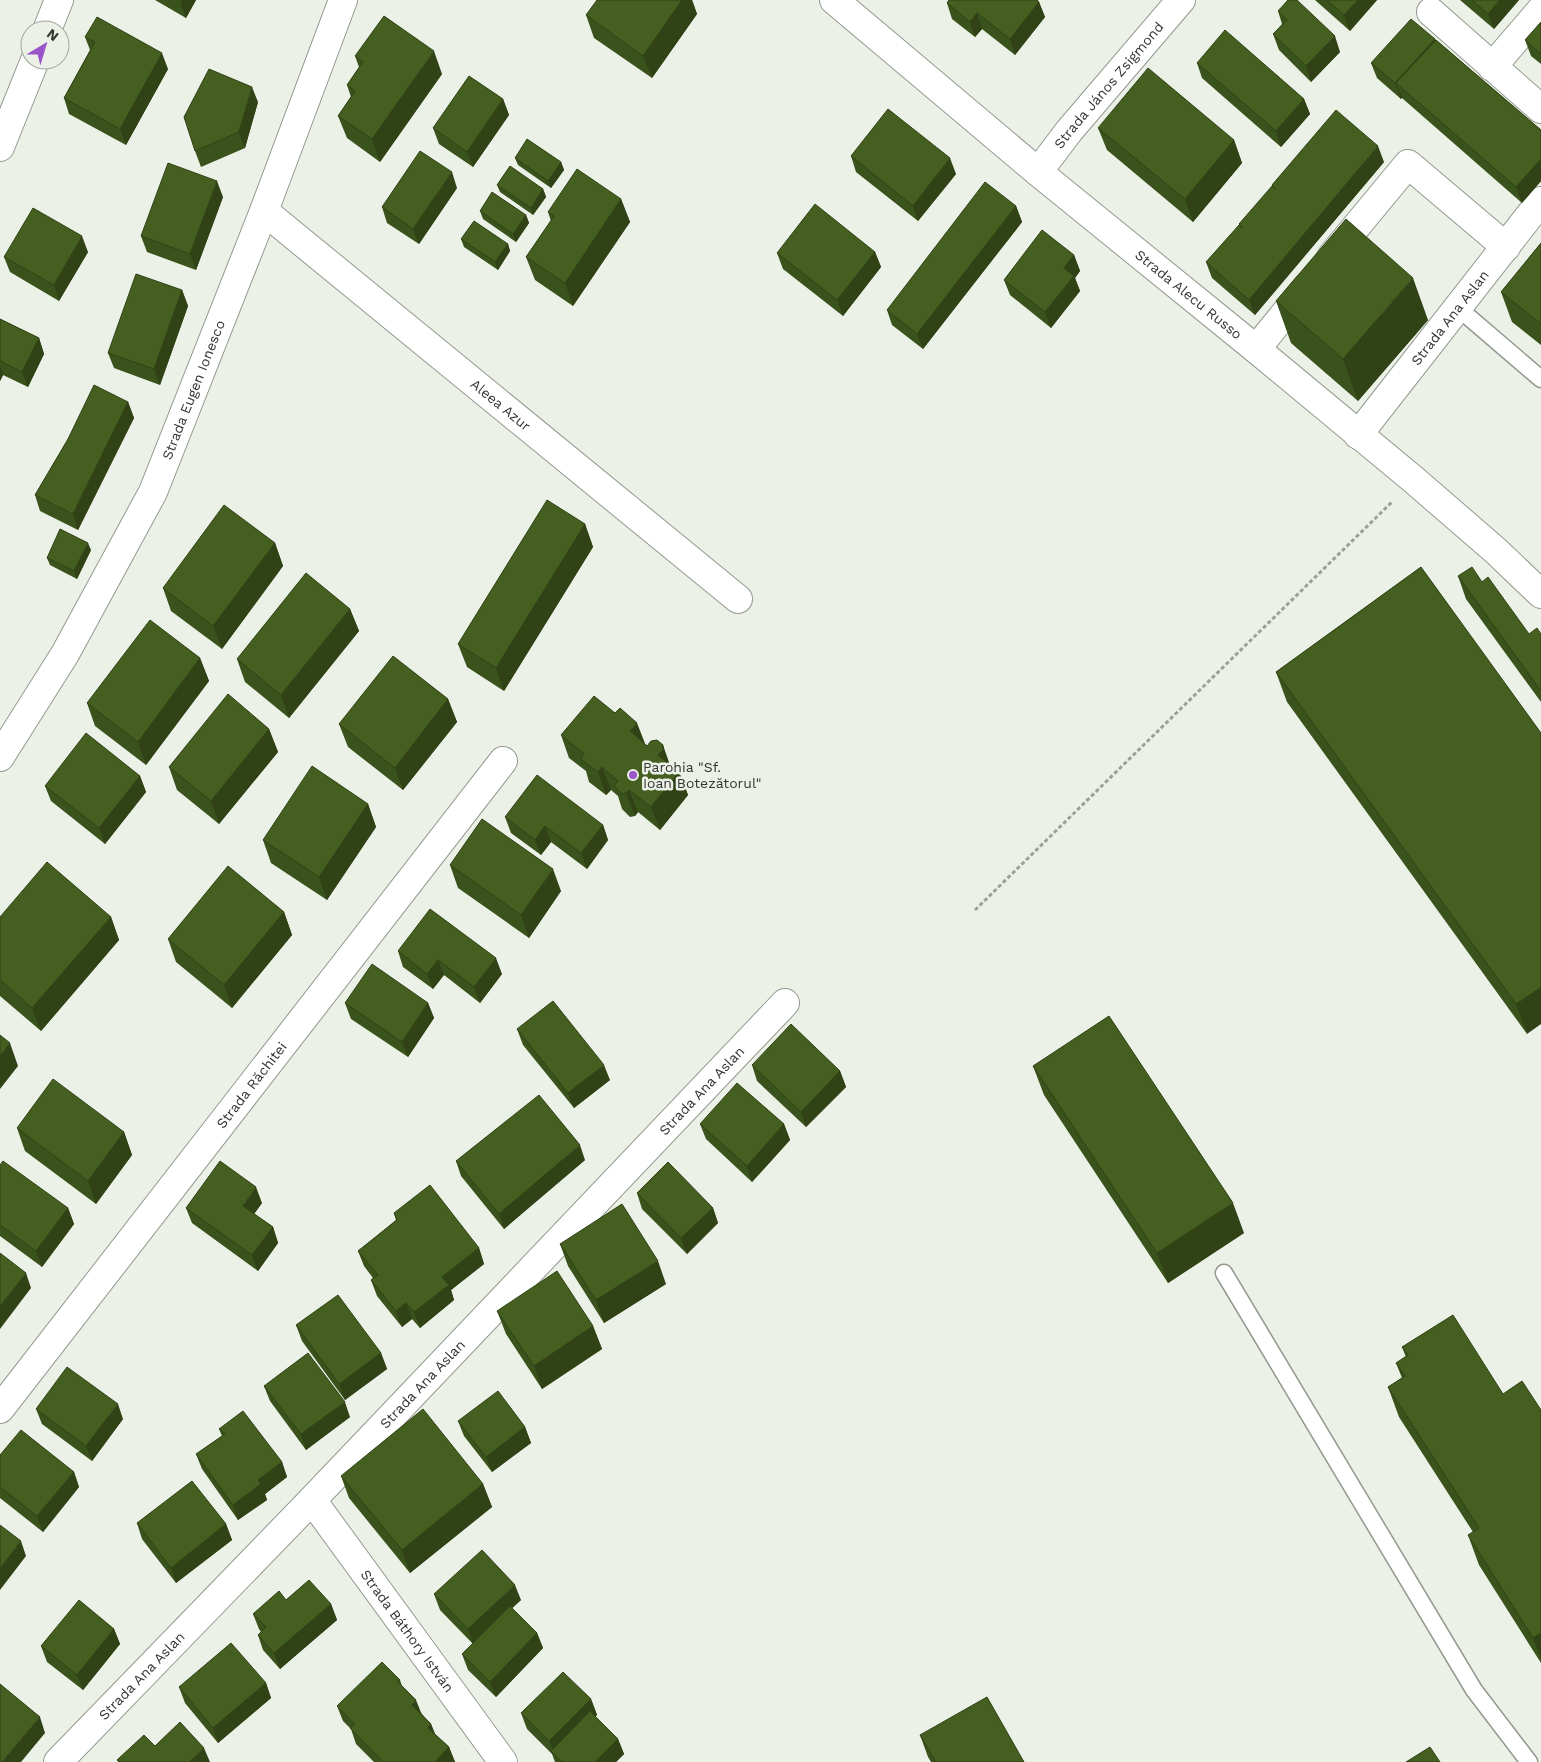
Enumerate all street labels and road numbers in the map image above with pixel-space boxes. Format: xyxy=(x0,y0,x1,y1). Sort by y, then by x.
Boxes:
street label: Strada János Zsigmond xyxy=(1051,19,1167,152)
street label: Strada Alecu Russo xyxy=(1132,246,1245,342)
street label: Strada Ana Aslan xyxy=(1408,267,1492,368)
street label: Strada Eugen Ionesco xyxy=(159,318,228,462)
street label: Aleea Azur xyxy=(468,376,534,434)
street label: Strada Răchitei xyxy=(213,1039,290,1131)
street label: Strada Ana Aslan xyxy=(656,1043,747,1138)
street label: Strada Ana Aslan xyxy=(377,1336,468,1432)
street label: Strada Báthory István xyxy=(357,1567,457,1695)
street label: Strada Ana Aslan xyxy=(95,1629,188,1723)

